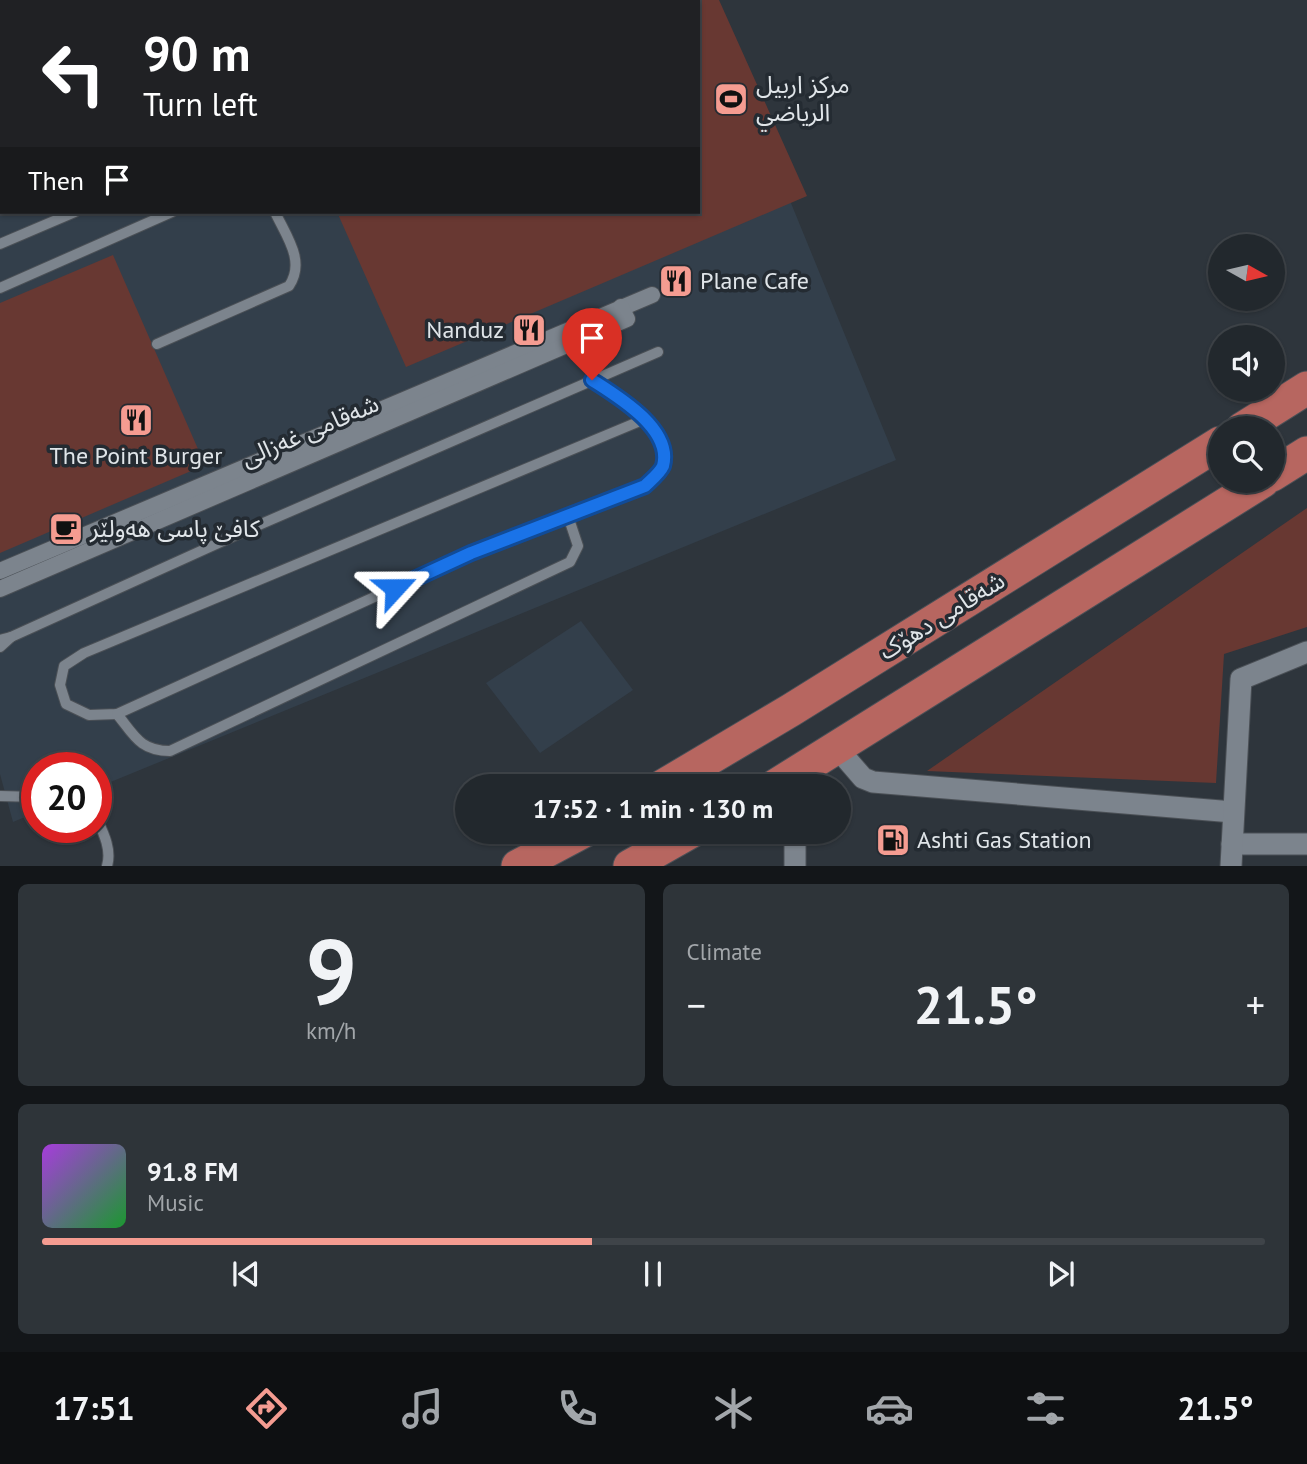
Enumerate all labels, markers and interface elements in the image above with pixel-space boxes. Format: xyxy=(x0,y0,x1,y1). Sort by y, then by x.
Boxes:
text: 90 m xyxy=(143,21,250,85)
icon: left xyxy=(28,28,119,119)
place label: مركز اربيل الرياضي xyxy=(756,69,850,132)
sports icon: مركز اربيل الرياضي xyxy=(712,80,750,118)
text: Turn left xyxy=(143,83,258,125)
icon: arrive xyxy=(98,161,136,199)
text: Then xyxy=(28,164,84,197)
north arrow xyxy=(1208,234,1284,312)
map controls xyxy=(1208,234,1285,493)
restaurant icon: Plane Cafe xyxy=(657,262,695,300)
place label: Plane Cafe xyxy=(700,265,809,296)
pin xyxy=(562,308,622,380)
restaurant icon: Nanduz xyxy=(510,311,548,349)
place label: Nanduz xyxy=(426,314,504,345)
icon: arrive xyxy=(573,319,611,357)
button: sound xyxy=(1208,325,1285,402)
street label: شەقامی غەزالی xyxy=(236,388,383,473)
restaurant icon: The Point Burger xyxy=(117,401,155,439)
button: search xyxy=(1208,416,1285,493)
place label: The Point Burger xyxy=(50,440,222,471)
cafe icon: کافێ پاسی هەولێر xyxy=(47,510,85,548)
place label: کافێ پاسی هەولێر xyxy=(89,513,261,544)
position arrow xyxy=(358,551,432,625)
street label: شەقامی دهۆک xyxy=(873,565,1010,666)
speed limit sign: 20 xyxy=(21,752,112,843)
text: 17:52 · 1 min · 130 m xyxy=(533,792,773,825)
fuel station icon: Ashti Gas Station xyxy=(874,821,912,859)
place label: Ashti Gas Station xyxy=(917,824,1092,855)
text: 9 xyxy=(305,911,357,1029)
text: Climate xyxy=(687,937,762,966)
text: 21.5° xyxy=(914,971,1038,1038)
text: − xyxy=(687,980,706,1029)
text: + xyxy=(1246,980,1265,1029)
text: km/h xyxy=(306,1016,356,1045)
text: 91.8 FM xyxy=(147,1155,238,1188)
text: Music xyxy=(147,1188,204,1217)
icon: previous xyxy=(227,1255,265,1293)
icon: pause xyxy=(634,1255,672,1293)
icon: next xyxy=(1042,1255,1080,1293)
icon: directions xyxy=(242,1384,291,1433)
icon: music xyxy=(398,1384,447,1433)
icon: phone xyxy=(553,1384,602,1433)
icon: climate xyxy=(709,1384,758,1433)
icon: car xyxy=(865,1384,914,1433)
icon: filters xyxy=(1021,1384,1070,1433)
text: 17:51 xyxy=(53,1387,135,1429)
text: 21.5° xyxy=(1177,1387,1254,1429)

